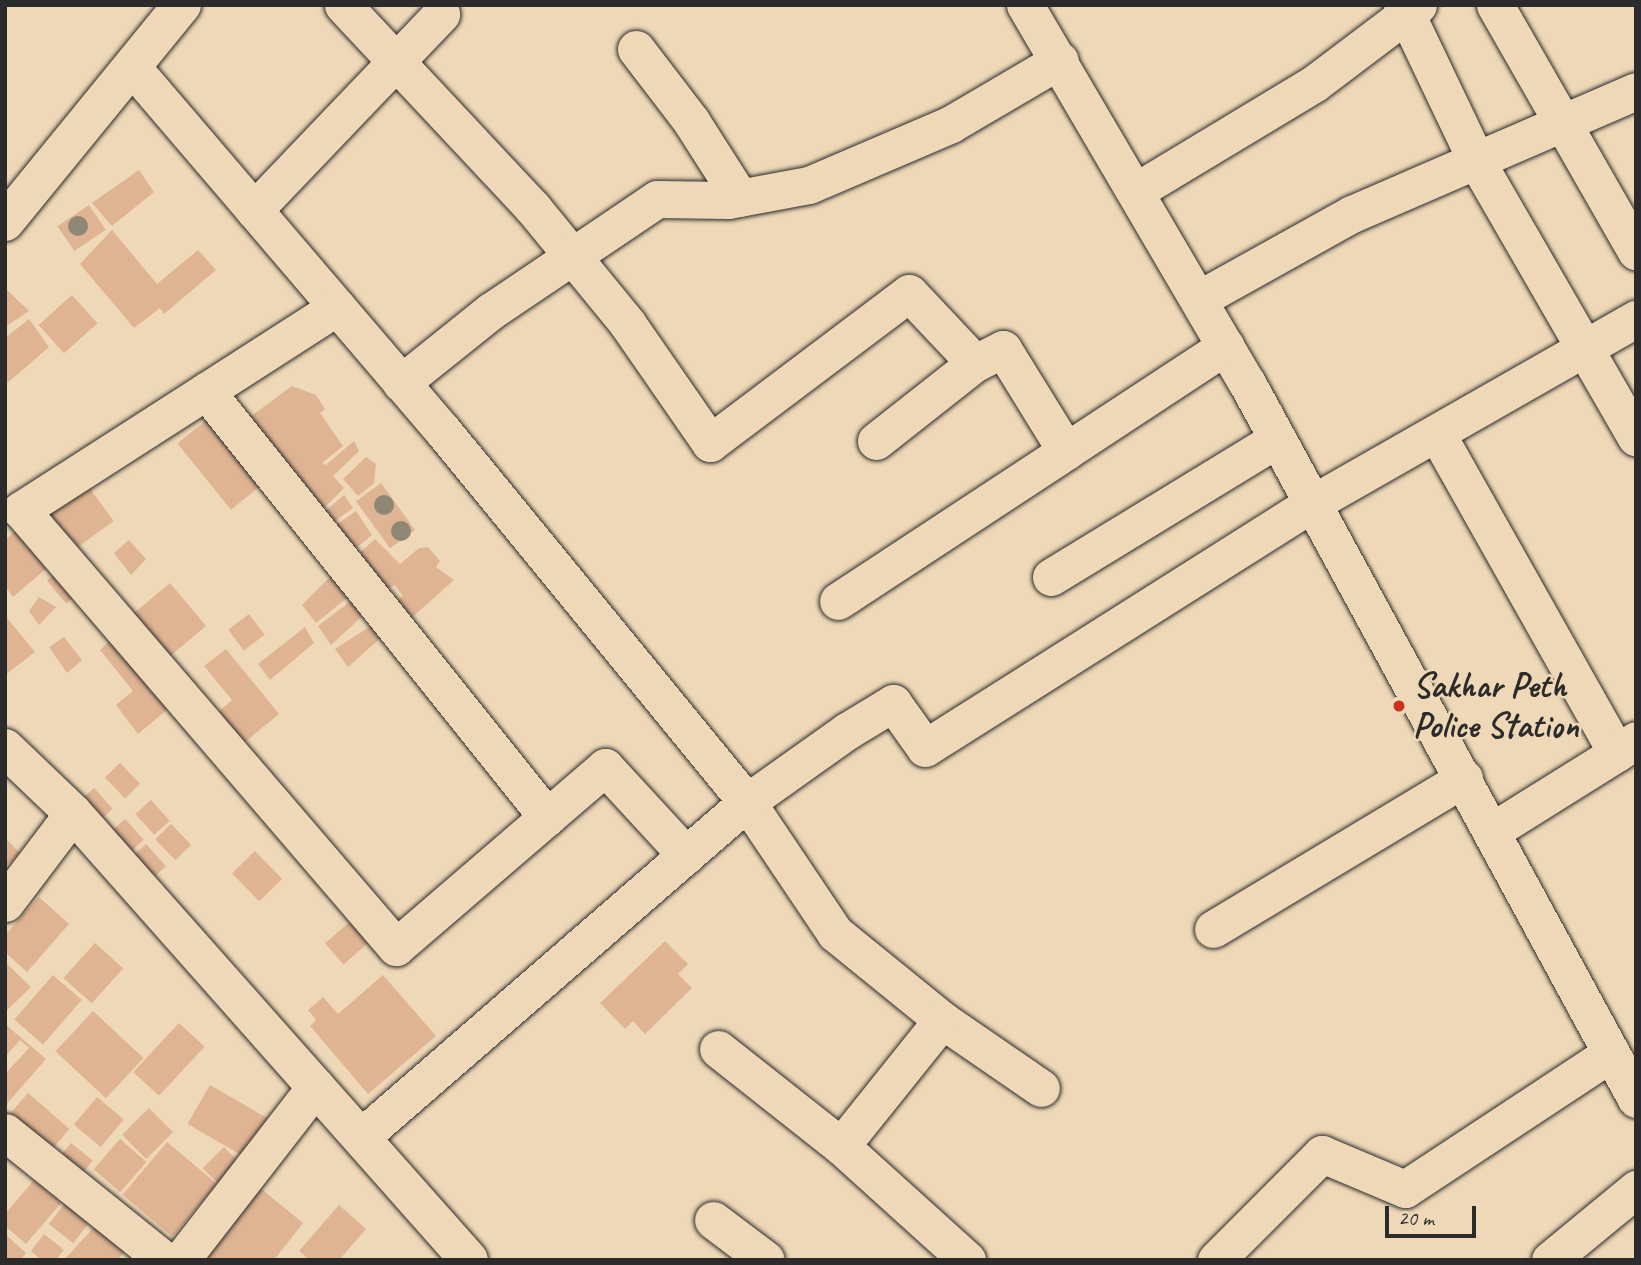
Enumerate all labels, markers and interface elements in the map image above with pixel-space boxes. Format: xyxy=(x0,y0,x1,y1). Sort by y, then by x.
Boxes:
place label: Sakhar Peth Police Station xyxy=(1413,665,1579,747)
marker: Sakhar Peth Police Station xyxy=(1391,698,1407,714)
scale bar xyxy=(1389,1192,1480,1236)
text: 20 m xyxy=(1398,1205,1434,1231)

